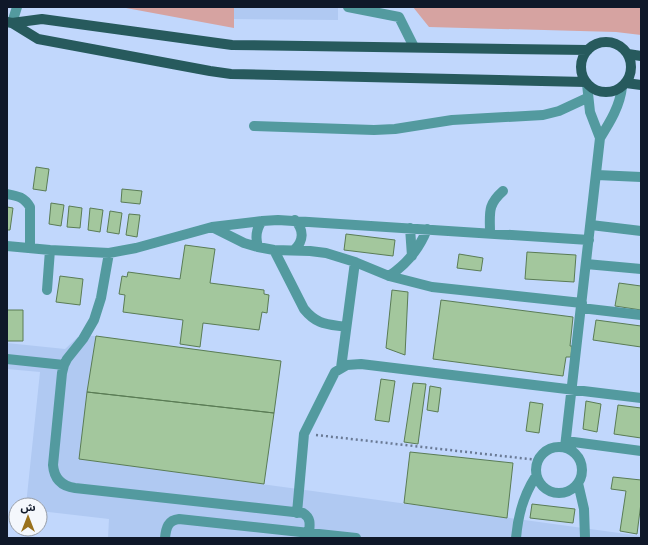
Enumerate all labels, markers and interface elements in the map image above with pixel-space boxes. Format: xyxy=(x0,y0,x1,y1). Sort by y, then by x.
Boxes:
north arrow xyxy=(8,497,48,537)
text: ش xyxy=(20,500,36,514)

